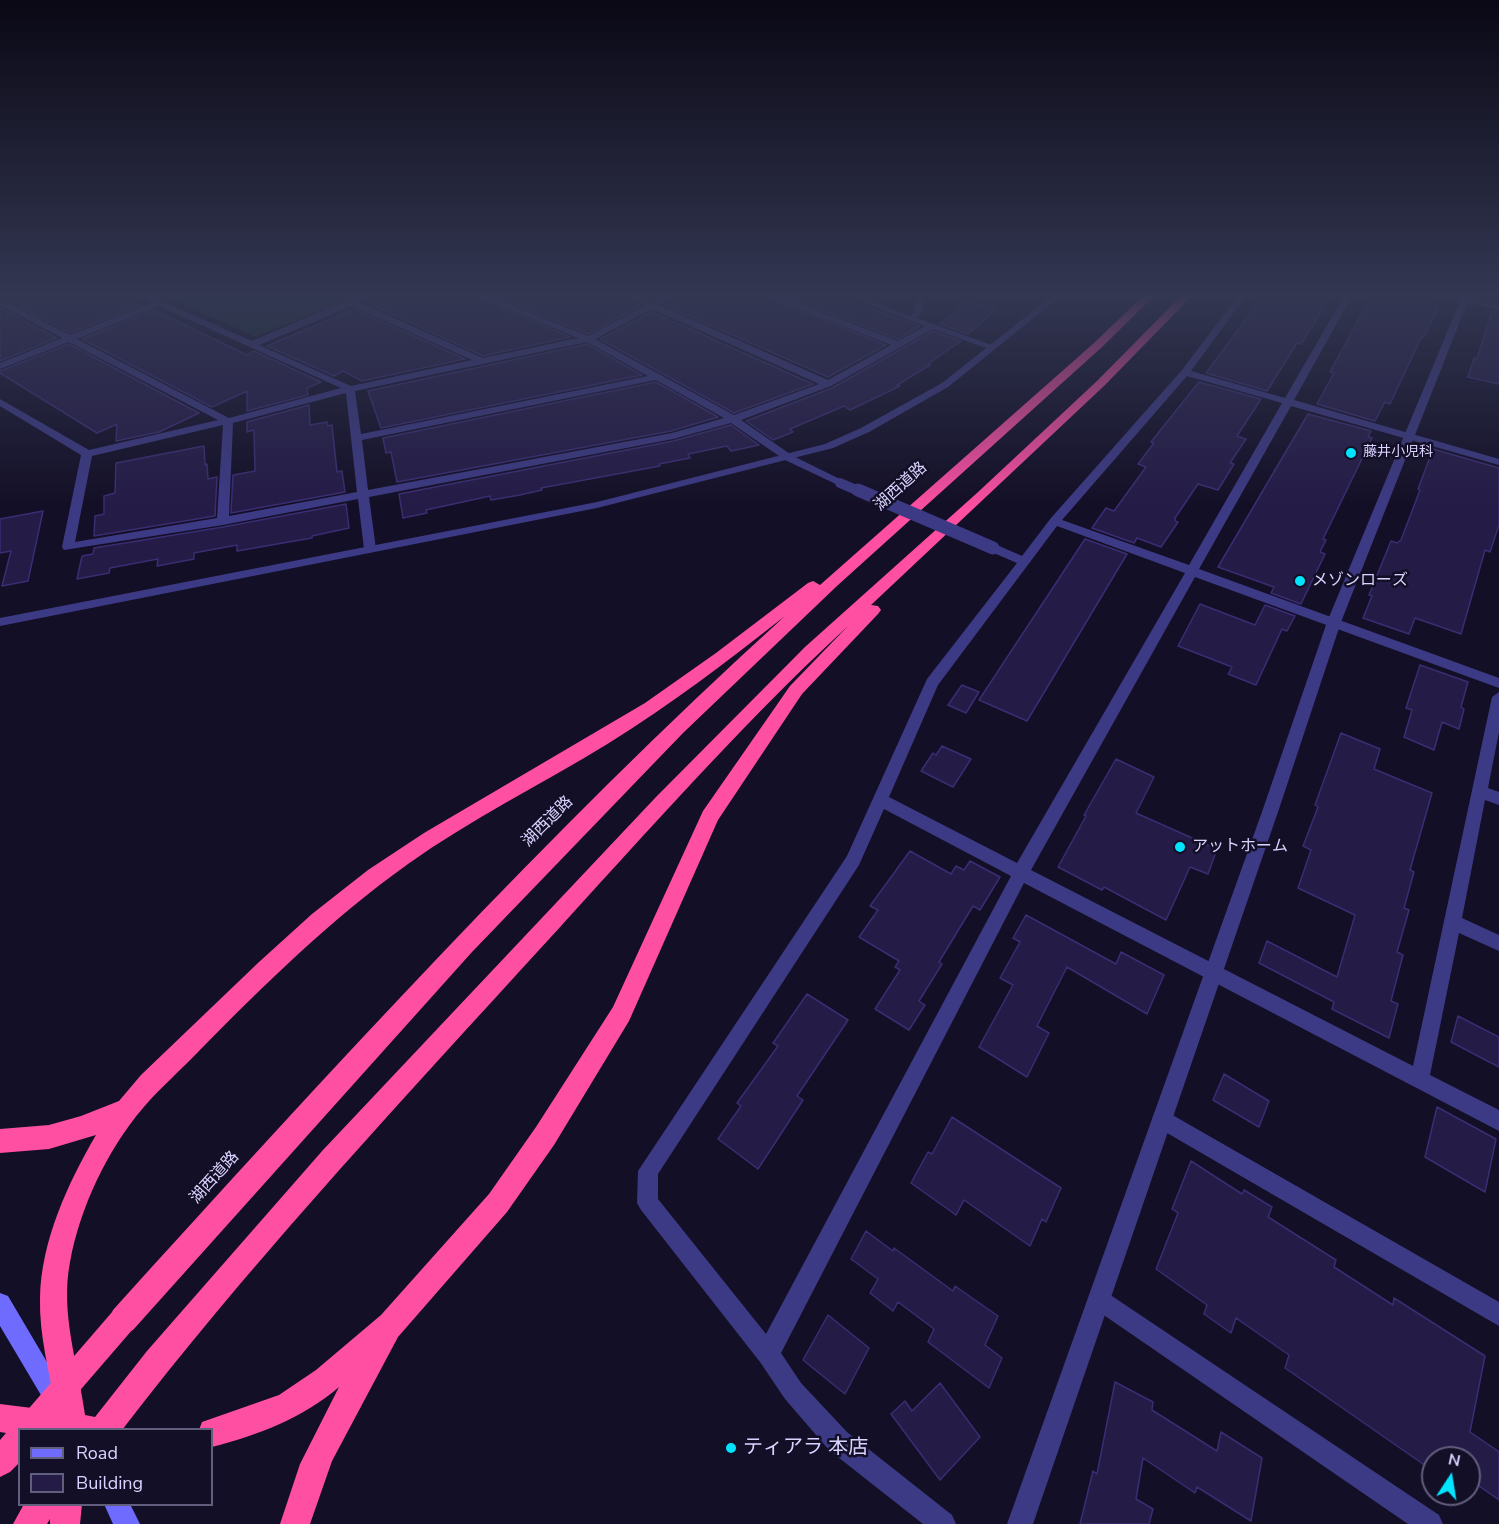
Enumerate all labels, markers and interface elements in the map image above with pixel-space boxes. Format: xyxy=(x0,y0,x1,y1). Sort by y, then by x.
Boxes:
place label: 藤井小児科 xyxy=(1363,445,1433,461)
marker: 藤井小児科 xyxy=(1344,446,1358,460)
street label: 湖西道路 xyxy=(871,458,931,516)
place label: メゾンローズ xyxy=(1312,571,1408,591)
marker: メゾンローズ xyxy=(1293,574,1307,588)
street label: 湖西道路 xyxy=(519,793,577,851)
place label: アットホーム xyxy=(1192,837,1288,857)
marker: アットホーム xyxy=(1173,840,1187,854)
street label: 湖西道路 xyxy=(186,1148,244,1208)
legend xyxy=(18,1428,213,1506)
place label: ティアラ 本店 xyxy=(743,1436,868,1460)
text: Road xyxy=(76,1441,118,1465)
marker: ティアラ 本店 xyxy=(724,1441,738,1455)
north arrow xyxy=(1421,1446,1481,1506)
text: N xyxy=(1446,1448,1462,1472)
text: Building xyxy=(76,1471,143,1495)

